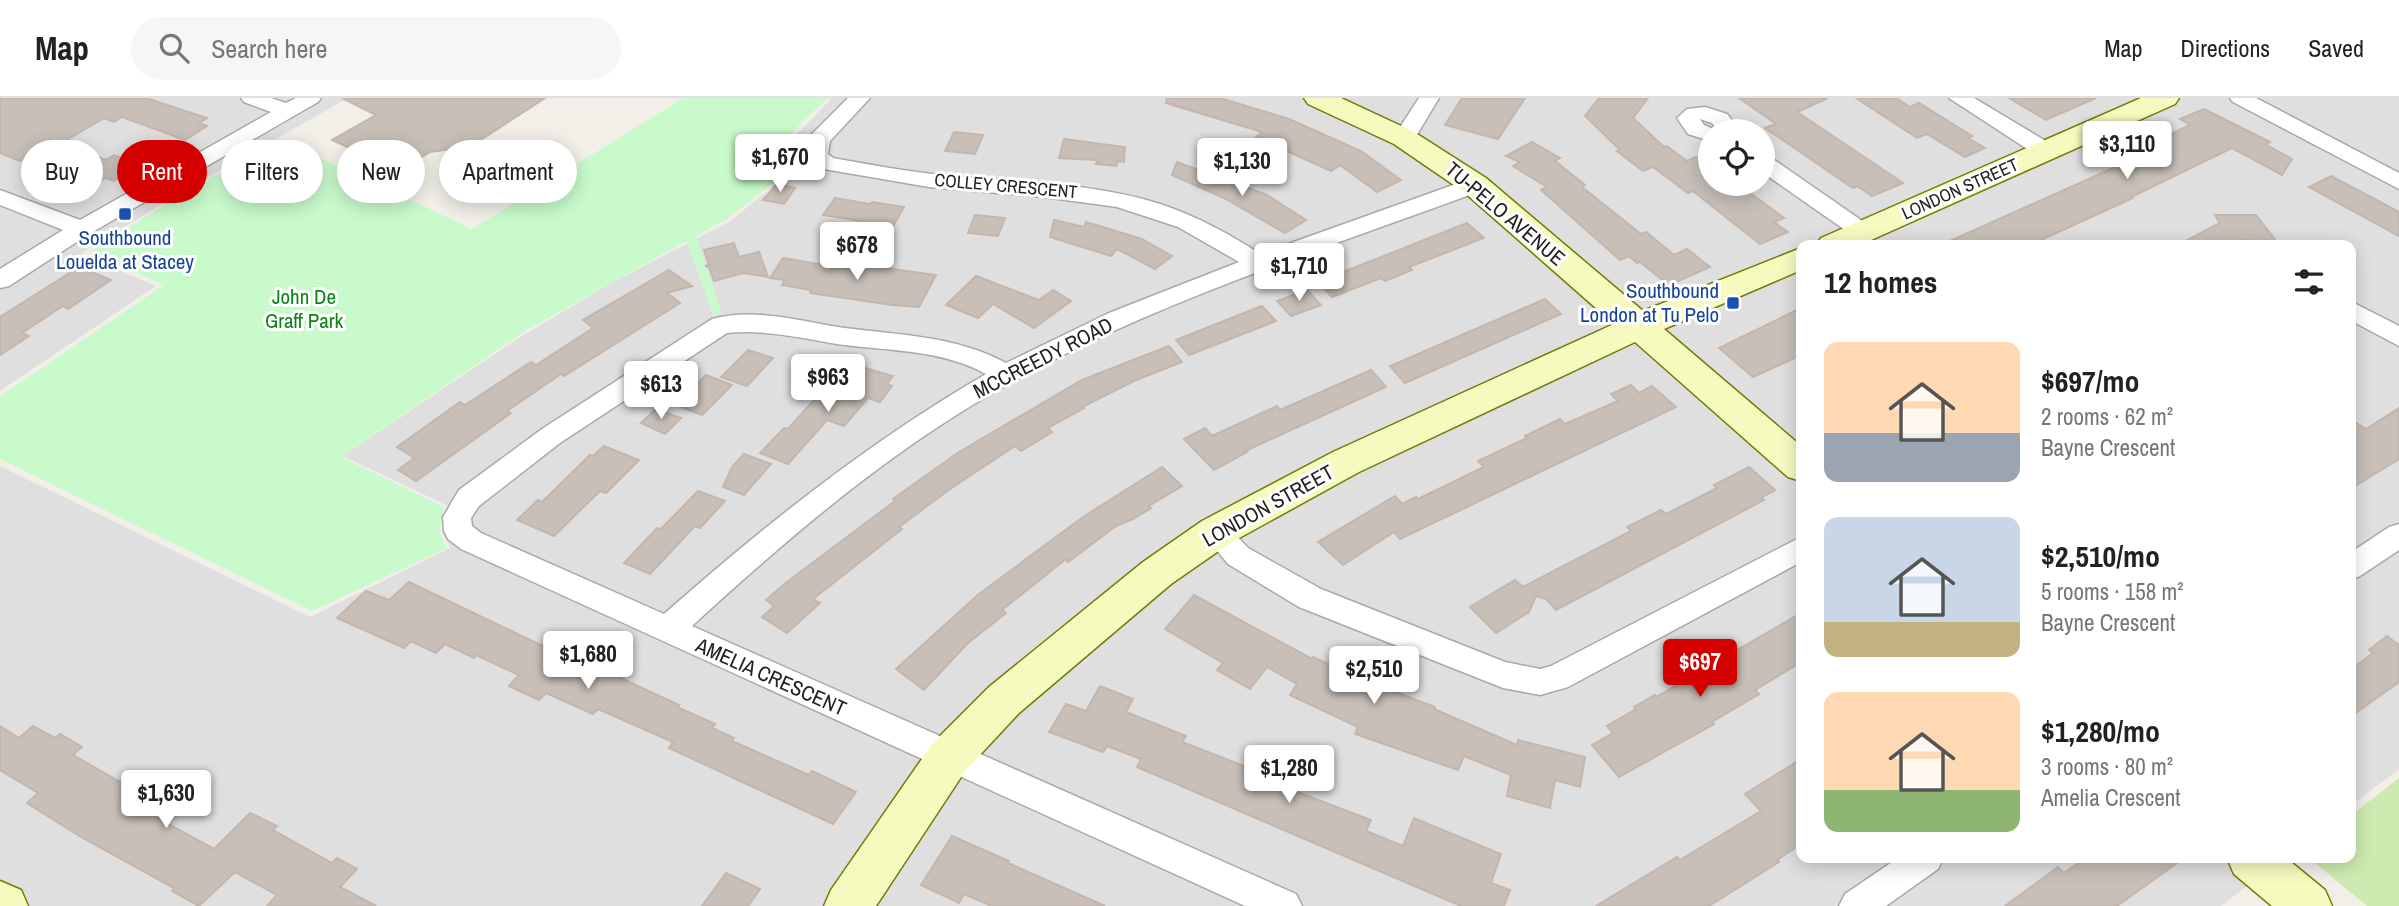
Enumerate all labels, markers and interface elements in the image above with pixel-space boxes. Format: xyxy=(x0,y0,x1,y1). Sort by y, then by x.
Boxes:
search box xyxy=(131,17,621,80)
text: Map xyxy=(35,26,89,70)
icon: search xyxy=(155,29,193,67)
text: Search here xyxy=(211,31,327,66)
text: Map xyxy=(2104,32,2142,64)
text: Directions xyxy=(2180,32,2270,64)
text: Saved xyxy=(2308,32,2364,64)
map controls xyxy=(1698,119,1775,196)
button: locate xyxy=(1698,119,1775,196)
pin: $3,110 xyxy=(2070,122,2184,181)
text: $3,110 xyxy=(2099,128,2155,159)
pin: $1,670 xyxy=(723,134,837,194)
pin: $1,130 xyxy=(1185,139,1299,198)
chip: Buy xyxy=(21,140,103,203)
chip: Rent xyxy=(117,140,207,203)
chip: Filters xyxy=(221,140,323,203)
chip: New xyxy=(337,140,425,203)
chip: Apartment xyxy=(439,140,577,203)
text: $1,670 xyxy=(751,141,809,172)
text: $1,130 xyxy=(1213,145,1271,176)
street label: LONDON STREET xyxy=(1897,152,2022,225)
street label: TU-PELO AVENUE xyxy=(1439,155,1571,272)
street label: COLLEY CRESCENT xyxy=(934,167,1079,204)
marker: Southbound Louelda at Stacey xyxy=(117,206,133,222)
pin: $678 xyxy=(816,222,898,282)
place label: Southbound Louelda at Stacey xyxy=(56,223,194,276)
text: $678 xyxy=(836,229,878,260)
pin: $1,710 xyxy=(1242,244,1356,303)
text: $1,710 xyxy=(1270,250,1328,281)
text: 12 homes xyxy=(1824,262,1938,302)
icon: filters xyxy=(2290,263,2328,301)
place label: Southbound London at Tu Pelo xyxy=(1580,276,1719,329)
park label: John De Graff Park xyxy=(265,282,343,335)
marker: Southbound London at Tu Pelo xyxy=(1725,295,1741,311)
street label: MCCREEDY ROAD xyxy=(968,310,1117,405)
pin: $963 xyxy=(787,354,869,414)
text: $963 xyxy=(807,361,849,392)
text: $697/mo xyxy=(2041,361,2139,401)
pin: $613 xyxy=(620,362,702,421)
text: $613 xyxy=(640,368,682,399)
icon: home xyxy=(1880,370,1964,454)
text: 2 rooms · 62 m² xyxy=(2041,401,2173,432)
text: Bayne Crescent xyxy=(2041,432,2175,463)
street label: LONDON STREET xyxy=(1197,457,1339,554)
text: $2,510/mo xyxy=(2041,536,2160,576)
icon: home xyxy=(1880,545,1964,629)
text: 5 rooms · 158 m² xyxy=(2041,576,2184,607)
text: Bayne Crescent xyxy=(2041,607,2175,638)
street label: AMELIA CRESCENT xyxy=(691,630,851,723)
pin: $1,680 xyxy=(531,632,645,691)
text: $1,680 xyxy=(559,638,617,669)
pin: $697 xyxy=(1659,640,1741,699)
pin: $2,510 xyxy=(1317,646,1431,706)
text: $697 xyxy=(1679,646,1721,677)
text: $2,510 xyxy=(1345,653,1403,684)
text: $1,280/mo xyxy=(2041,711,2160,751)
icon: home xyxy=(1880,720,1964,804)
pin: $1,280 xyxy=(1232,746,1346,805)
text: 3 rooms · 80 m² xyxy=(2041,751,2173,782)
text: $1,280 xyxy=(1260,752,1318,783)
pin: $1,630 xyxy=(109,770,223,830)
text: $1,630 xyxy=(137,777,195,808)
text: Amelia Crescent xyxy=(2041,782,2180,813)

